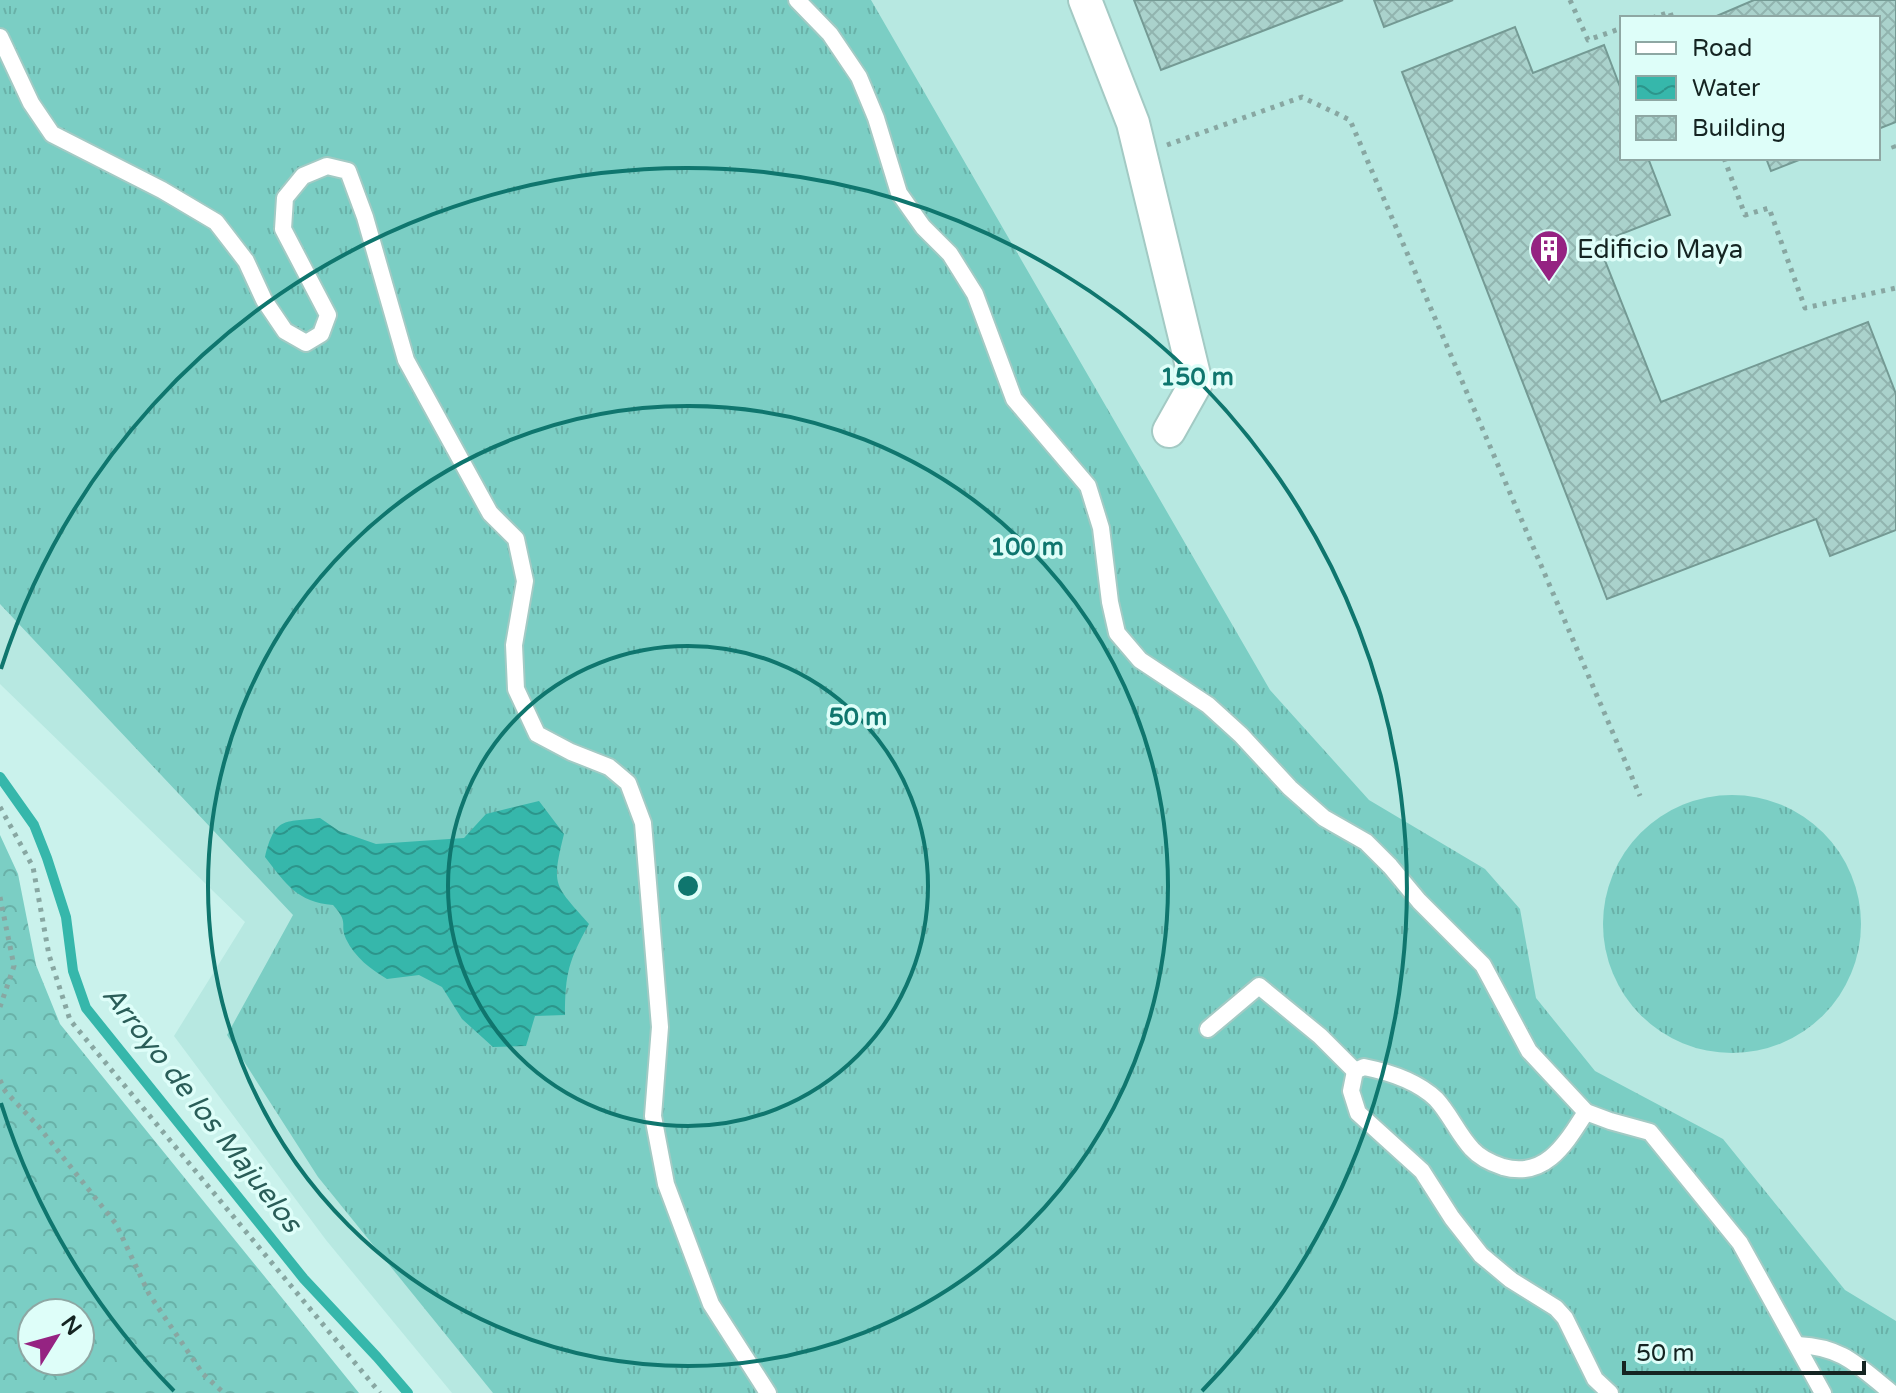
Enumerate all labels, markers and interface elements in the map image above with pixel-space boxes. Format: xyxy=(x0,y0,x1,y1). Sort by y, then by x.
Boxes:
legend xyxy=(1620,16,1880,160)
text: Road xyxy=(1692,34,1752,63)
text: Water xyxy=(1692,74,1761,103)
text: Building xyxy=(1692,114,1786,143)
building icon: Edificio Maya xyxy=(1528,228,1570,283)
place label: Edificio Maya xyxy=(1577,234,1743,265)
text: 150 m xyxy=(1160,363,1234,392)
text: 100 m xyxy=(990,533,1064,562)
text: 50 m xyxy=(829,703,887,732)
centre of rings xyxy=(674,872,702,900)
water label: Arroyo de los Majuelos xyxy=(95,979,310,1240)
north arrow xyxy=(16,1297,96,1377)
text: N xyxy=(55,1311,87,1340)
scale bar xyxy=(1624,1325,1864,1375)
text: 50 m xyxy=(1636,1339,1694,1368)

